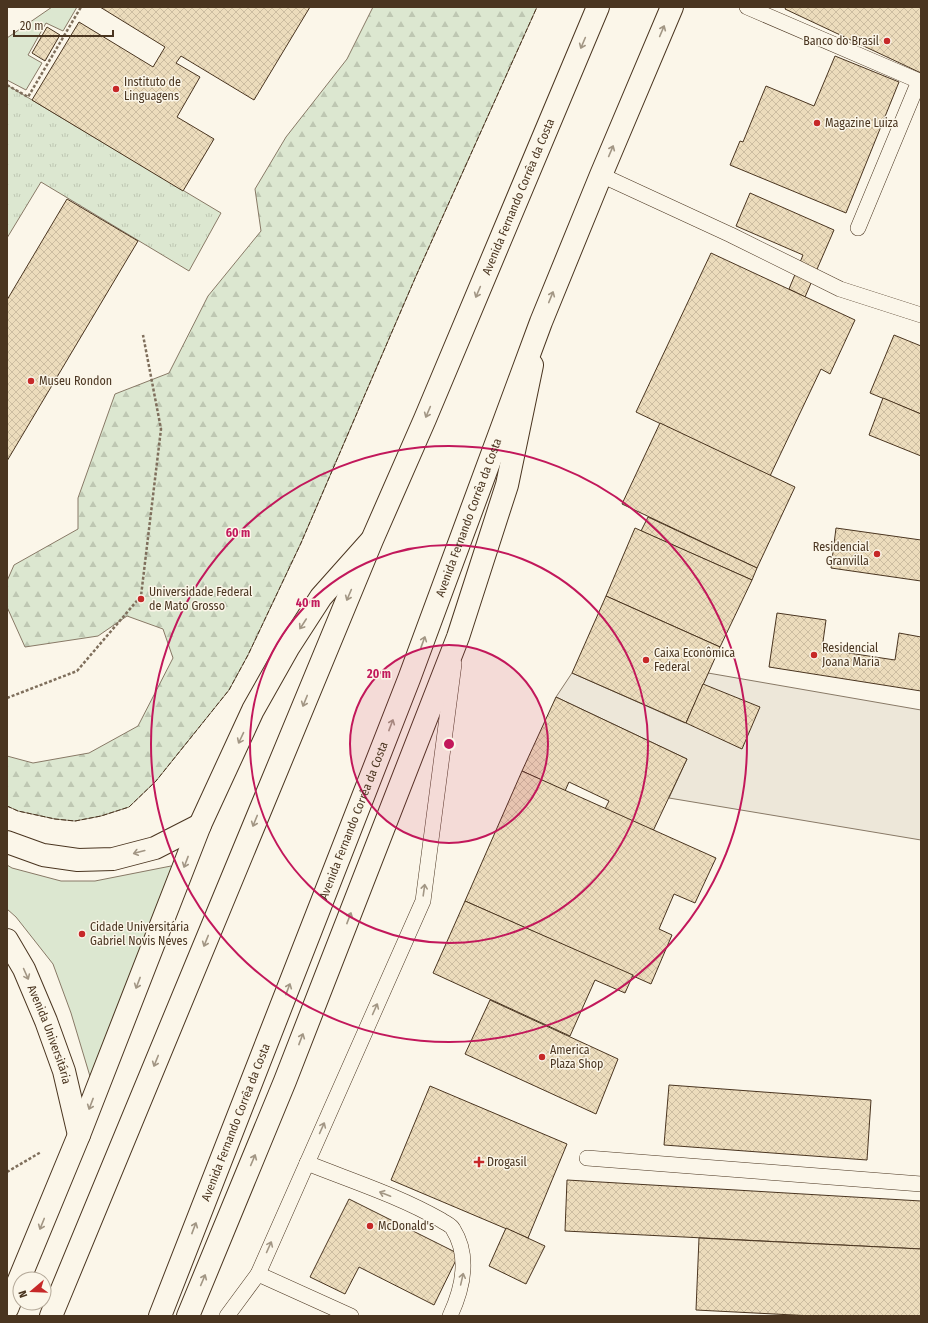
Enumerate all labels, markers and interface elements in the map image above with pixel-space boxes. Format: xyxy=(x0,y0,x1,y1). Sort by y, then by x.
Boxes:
scale bar xyxy=(14,12,113,38)
text: 20 m xyxy=(20,19,44,33)
one-way arrow xyxy=(658,26,666,38)
place label: Banco do Brasil xyxy=(803,34,879,48)
one-way arrow xyxy=(579,36,587,48)
marker: Banco do Brasil xyxy=(882,36,892,46)
place label: Instituto de Linguagens xyxy=(124,75,181,103)
marker: Instituto de Linguagens xyxy=(111,84,121,94)
street label: Avenida Fernando Corrêa da Costa xyxy=(479,116,557,277)
place label: Magazine Luiza xyxy=(825,116,898,130)
marker: Magazine Luiza xyxy=(812,118,822,128)
one-way arrow xyxy=(608,145,615,157)
one-way arrow xyxy=(474,285,482,297)
one-way arrow xyxy=(547,291,555,303)
place label: Museu Rondon xyxy=(39,374,112,388)
marker: Museu Rondon xyxy=(26,376,36,386)
one-way arrow xyxy=(424,405,431,417)
street label: Avenida Fernando Corrêa da Costa xyxy=(433,436,504,599)
text: 60 m xyxy=(226,526,250,540)
place label: Residencial Granvilla xyxy=(813,540,869,568)
marker: Residencial Granvilla xyxy=(872,549,882,559)
place label: Universidade Federal de Mato Grosso xyxy=(149,585,252,613)
one-way arrow xyxy=(345,589,352,601)
marker: Universidade Federal de Mato Grosso xyxy=(136,594,146,604)
text: 40 m xyxy=(296,596,320,610)
one-way arrow xyxy=(299,618,307,630)
one-way arrow xyxy=(420,636,427,649)
place label: Residencial Joana Maria xyxy=(822,641,880,669)
place label: Caixa Econômica Federal xyxy=(654,646,735,674)
marker: Residencial Joana Maria xyxy=(809,650,819,660)
marker: Caixa Econômica Federal xyxy=(641,655,651,665)
text: 20 m xyxy=(366,667,391,681)
one-way arrow xyxy=(301,695,308,707)
one-way arrow xyxy=(388,719,396,731)
one-way arrow xyxy=(237,731,244,743)
centre of rings xyxy=(442,737,456,751)
street label: Avenida Fernando Corrêa da Costa xyxy=(317,740,391,901)
one-way arrow xyxy=(251,815,259,827)
one-way arrow xyxy=(132,849,145,856)
one-way arrow xyxy=(181,855,189,867)
one-way arrow xyxy=(420,884,428,897)
one-way arrow xyxy=(345,913,353,925)
place label: Cidade Universitária Gabriel Novis Neves xyxy=(90,920,189,948)
marker: Cidade Universitária Gabriel Novis Neves xyxy=(77,929,87,939)
one-way arrow xyxy=(201,935,209,947)
one-way arrow xyxy=(23,968,30,980)
one-way arrow xyxy=(134,976,142,988)
street label: Avenida Universitária xyxy=(25,983,74,1086)
one-way arrow xyxy=(284,984,292,996)
one-way arrow xyxy=(372,1004,379,1016)
one-way arrow xyxy=(298,1034,306,1046)
street label: Avenida Fernando Corrêa da Costa xyxy=(199,1041,273,1203)
place label: America Plaza Shop xyxy=(550,1043,603,1071)
marker: America Plaza Shop xyxy=(537,1052,547,1062)
one-way arrow xyxy=(152,1055,159,1067)
one-way arrow xyxy=(87,1097,94,1109)
one-way arrow xyxy=(319,1123,326,1135)
one-way arrow xyxy=(249,1154,257,1166)
place label: Drogasil xyxy=(487,1155,527,1169)
marker: Drogasil xyxy=(474,1157,484,1167)
one-way arrow xyxy=(379,1189,391,1197)
one-way arrow xyxy=(38,1218,45,1230)
place label: McDonald's xyxy=(378,1219,434,1233)
marker: McDonald's xyxy=(365,1221,375,1231)
one-way arrow xyxy=(191,1222,199,1234)
one-way arrow xyxy=(266,1241,274,1253)
north arrow xyxy=(12,1271,52,1311)
one-way arrow xyxy=(458,1273,466,1286)
one-way arrow xyxy=(199,1274,207,1286)
text: N xyxy=(16,1289,30,1299)

